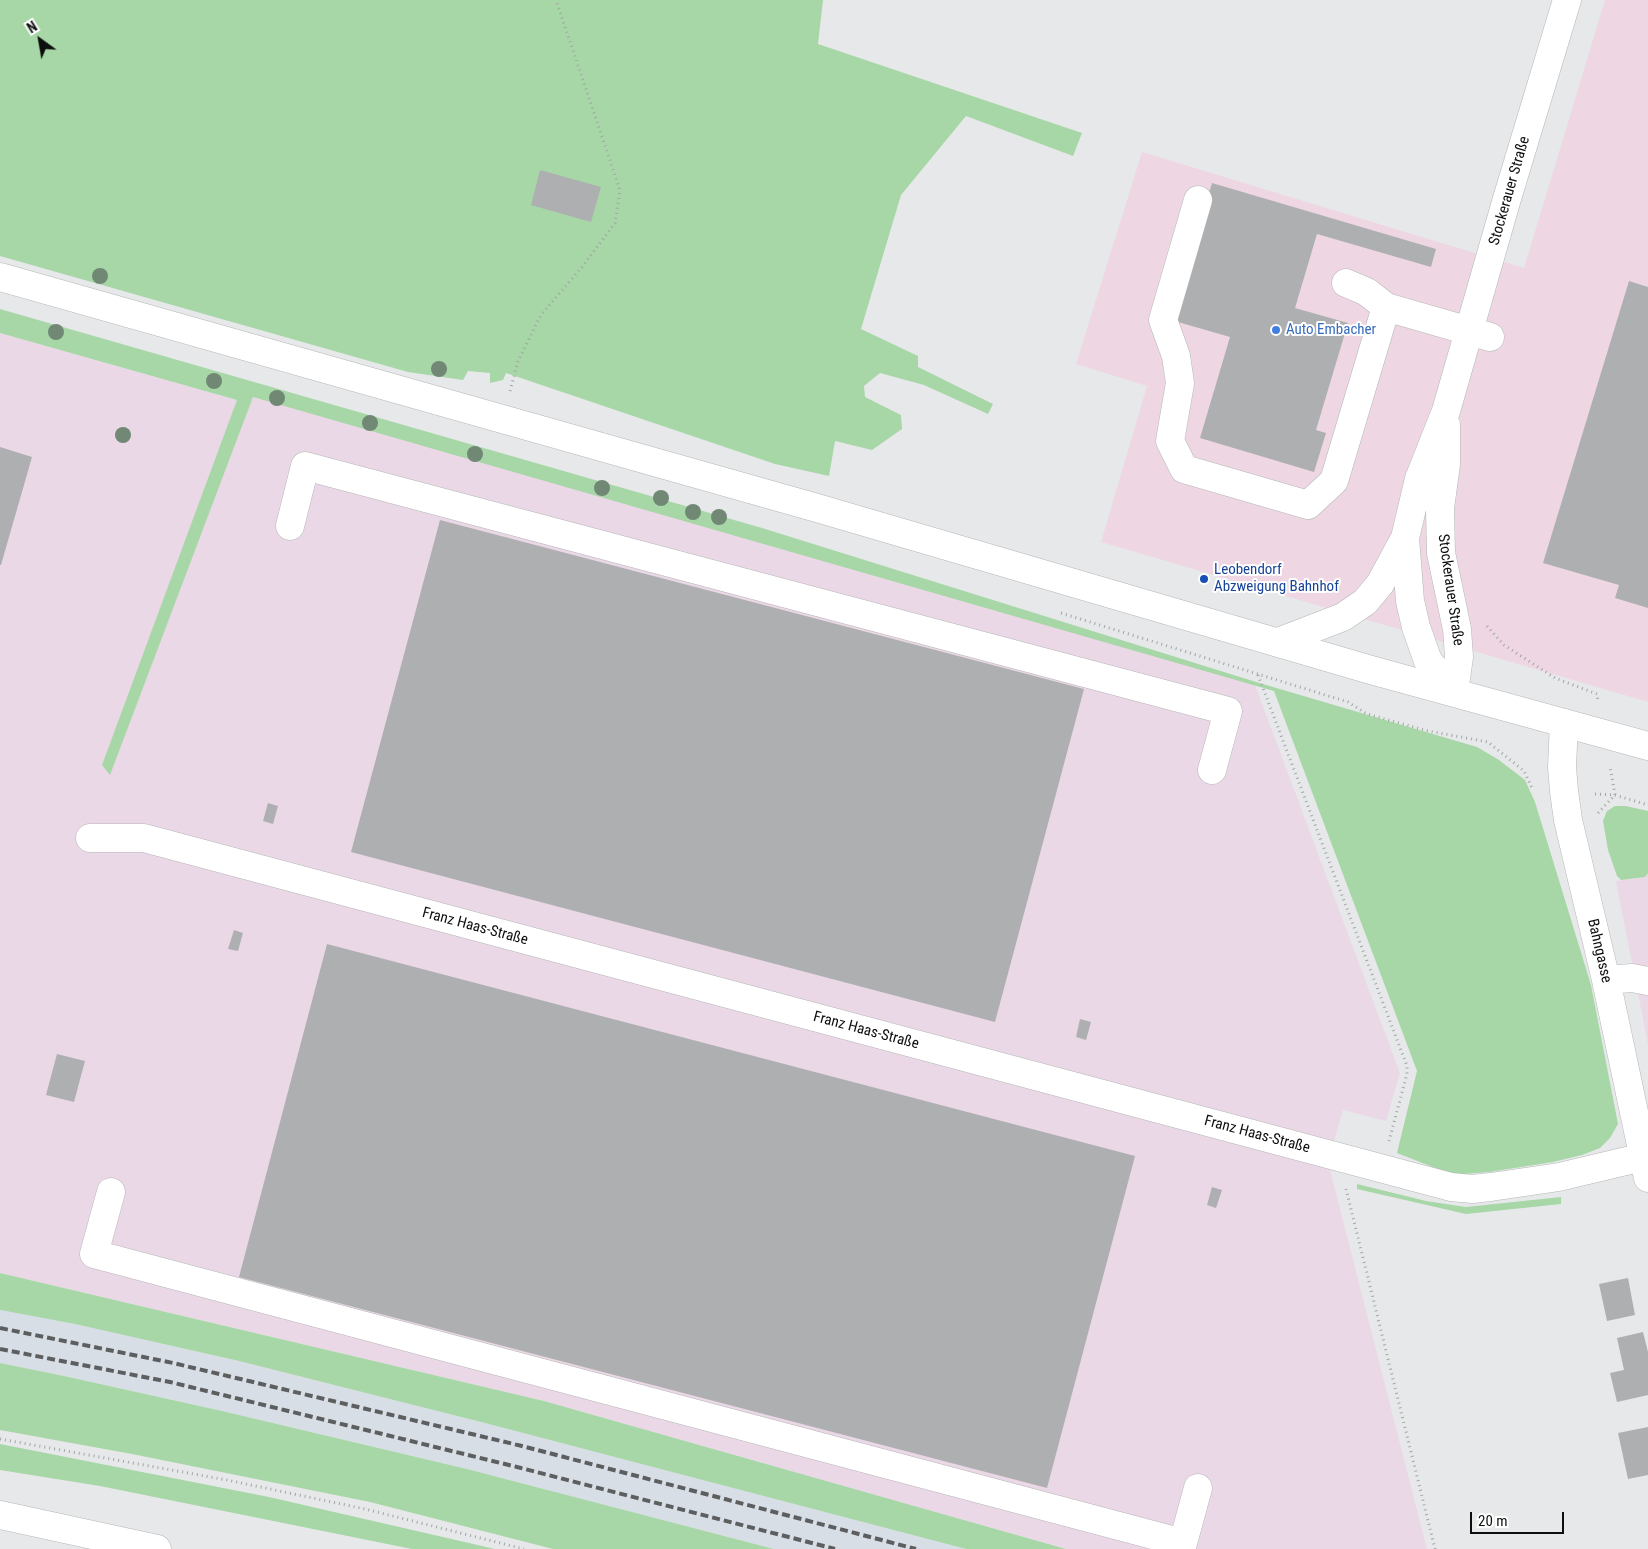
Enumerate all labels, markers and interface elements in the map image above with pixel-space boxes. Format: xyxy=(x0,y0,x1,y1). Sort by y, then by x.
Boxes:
north arrow xyxy=(15,15,65,65)
text: N xyxy=(24,18,40,36)
street label: Stockerauer Straße xyxy=(1486,134,1534,248)
place label: Auto Embacher xyxy=(1286,321,1376,339)
marker: Auto Embacher xyxy=(1270,324,1282,336)
street label: Stockerauer Straße xyxy=(1433,533,1467,647)
place label: Leobendorf Abzweigung Bahnhof xyxy=(1214,561,1339,596)
marker: Leobendorf Abzweigung Bahnhof xyxy=(1198,573,1210,585)
street label: Franz Haas-Straße xyxy=(420,904,530,950)
street label: Bahngasse xyxy=(1583,917,1615,985)
street label: Franz Haas-Straße xyxy=(811,1008,921,1054)
street label: Franz Haas-Straße xyxy=(1202,1112,1312,1158)
scale bar xyxy=(1473,1502,1567,1534)
text: 20 m xyxy=(1478,1512,1508,1530)

